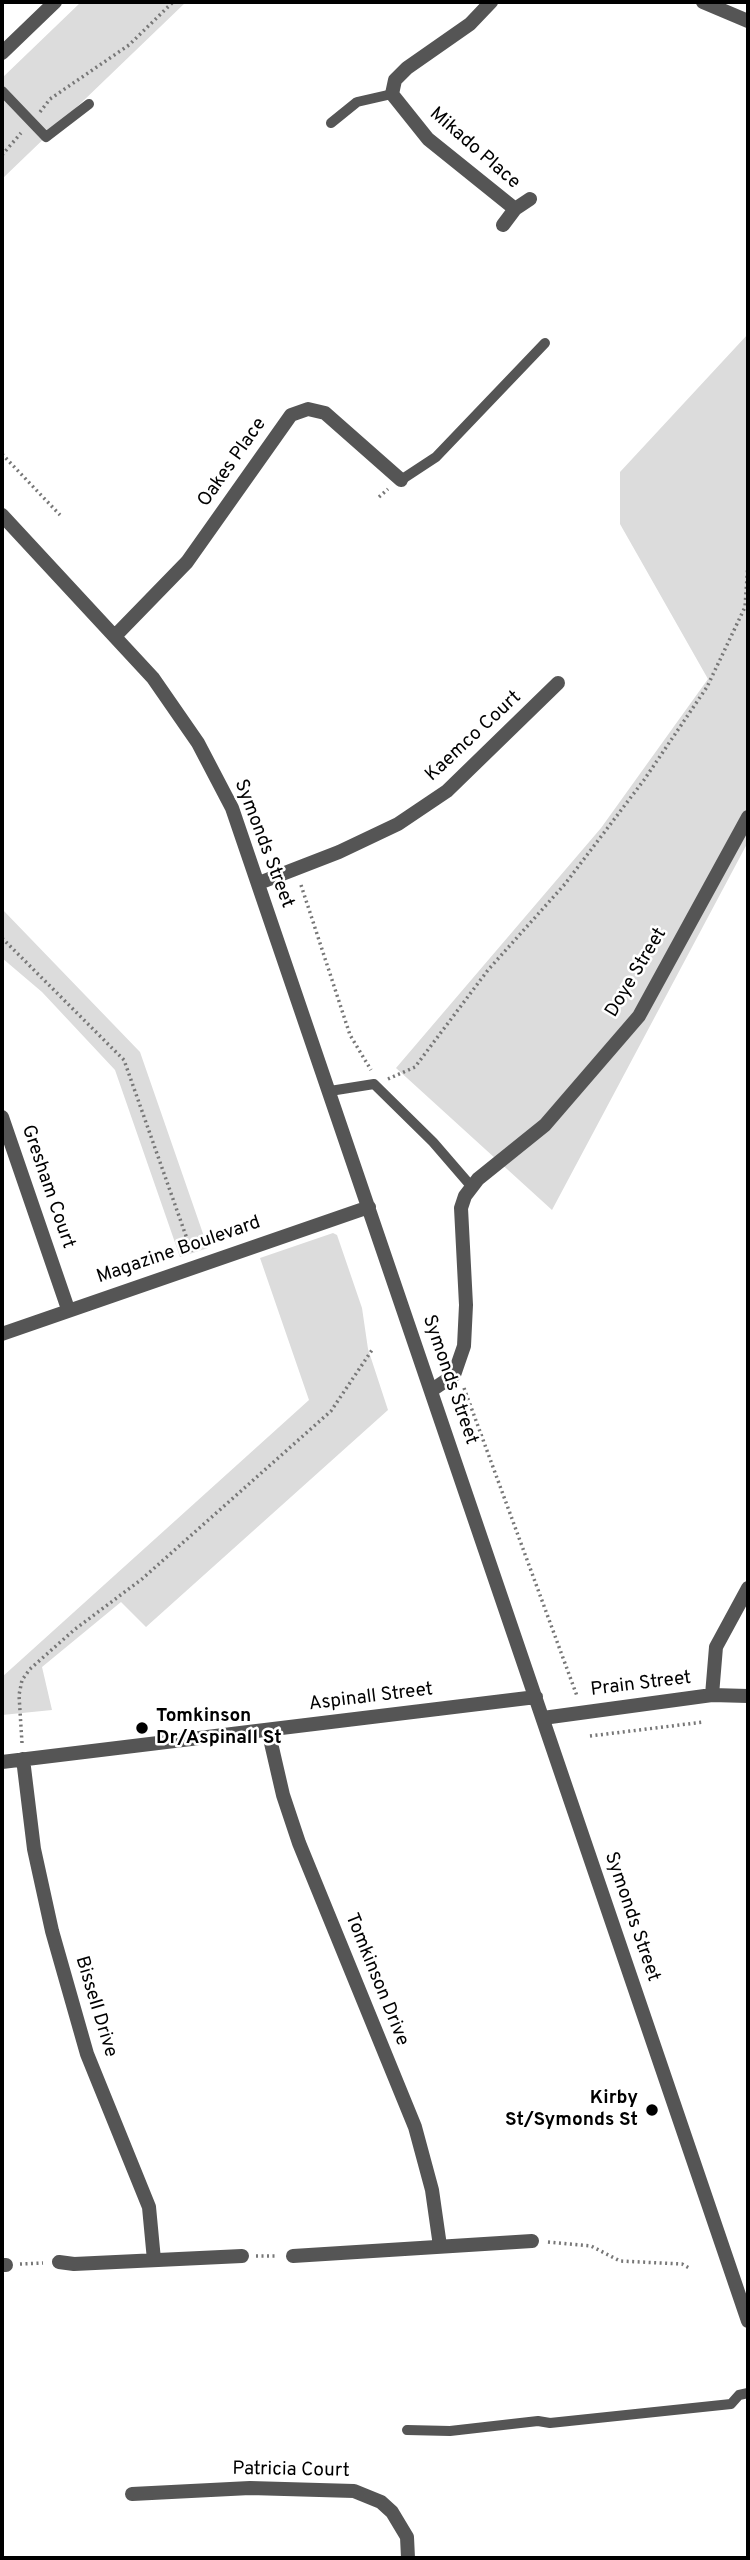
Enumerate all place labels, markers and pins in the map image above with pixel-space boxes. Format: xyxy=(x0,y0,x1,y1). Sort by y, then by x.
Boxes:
place label: Tomkinson Dr/Aspinall St xyxy=(156,1706,282,1750)
marker: Tomkinson Dr/Aspinall St xyxy=(134,1720,150,1736)
place label: Kirby St/Symonds St xyxy=(505,2088,638,2132)
marker: Kirby St/Symonds St xyxy=(644,2102,660,2118)

